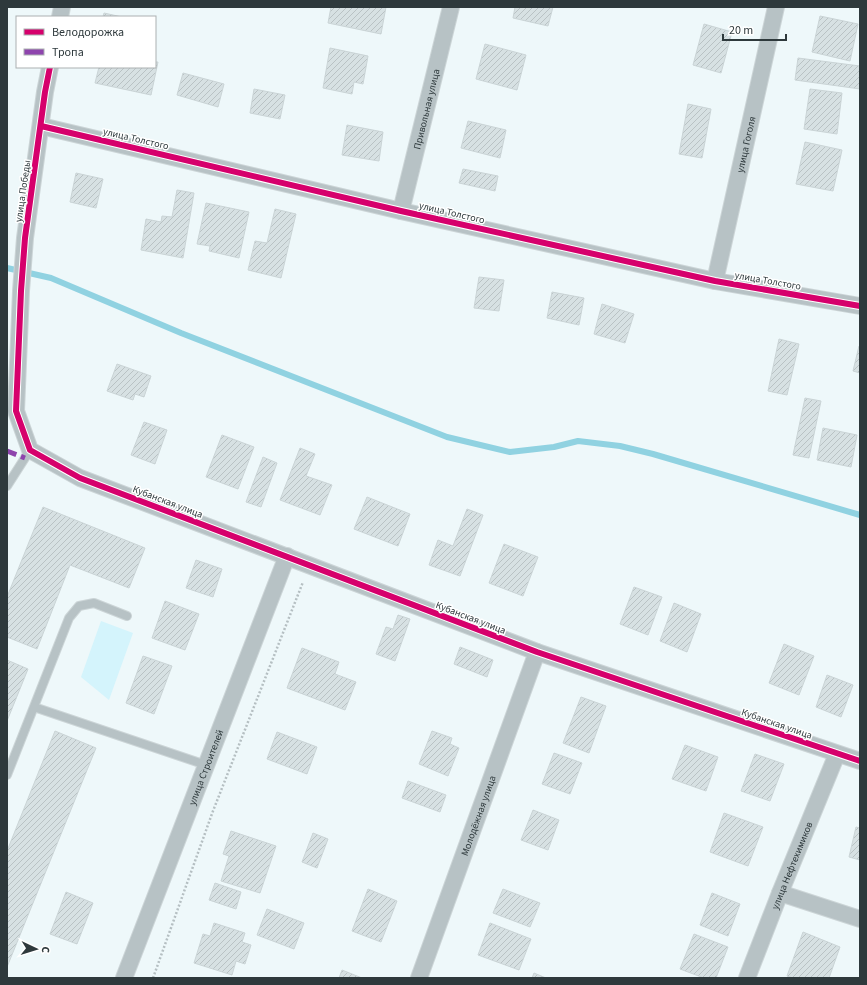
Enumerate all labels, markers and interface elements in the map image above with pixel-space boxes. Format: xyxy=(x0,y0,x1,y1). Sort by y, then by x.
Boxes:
legend xyxy=(16,16,156,68)
scale bar xyxy=(723,16,786,42)
text: 20 m xyxy=(729,22,753,39)
text: Велодорожка xyxy=(52,24,124,41)
text: Тропа xyxy=(52,44,84,61)
street label: Привольная улица xyxy=(410,68,444,151)
street label: улица Гоголя xyxy=(733,115,759,174)
street label: улица Толстого xyxy=(102,125,170,153)
street label: улица Победы xyxy=(12,159,34,223)
street label: улица Толстого xyxy=(418,199,486,227)
street label: улица Толстого xyxy=(734,268,802,294)
street label: Кубанская улица xyxy=(131,482,205,522)
street label: Кубанская улица xyxy=(434,598,508,638)
street label: Кубанская улица xyxy=(739,705,814,743)
street label: улица Строителей xyxy=(185,728,227,808)
street label: Молодёжная улица xyxy=(458,773,500,858)
street label: улица Нефтехимиков xyxy=(768,820,816,912)
north arrow xyxy=(16,929,56,969)
text: С xyxy=(38,946,53,954)

